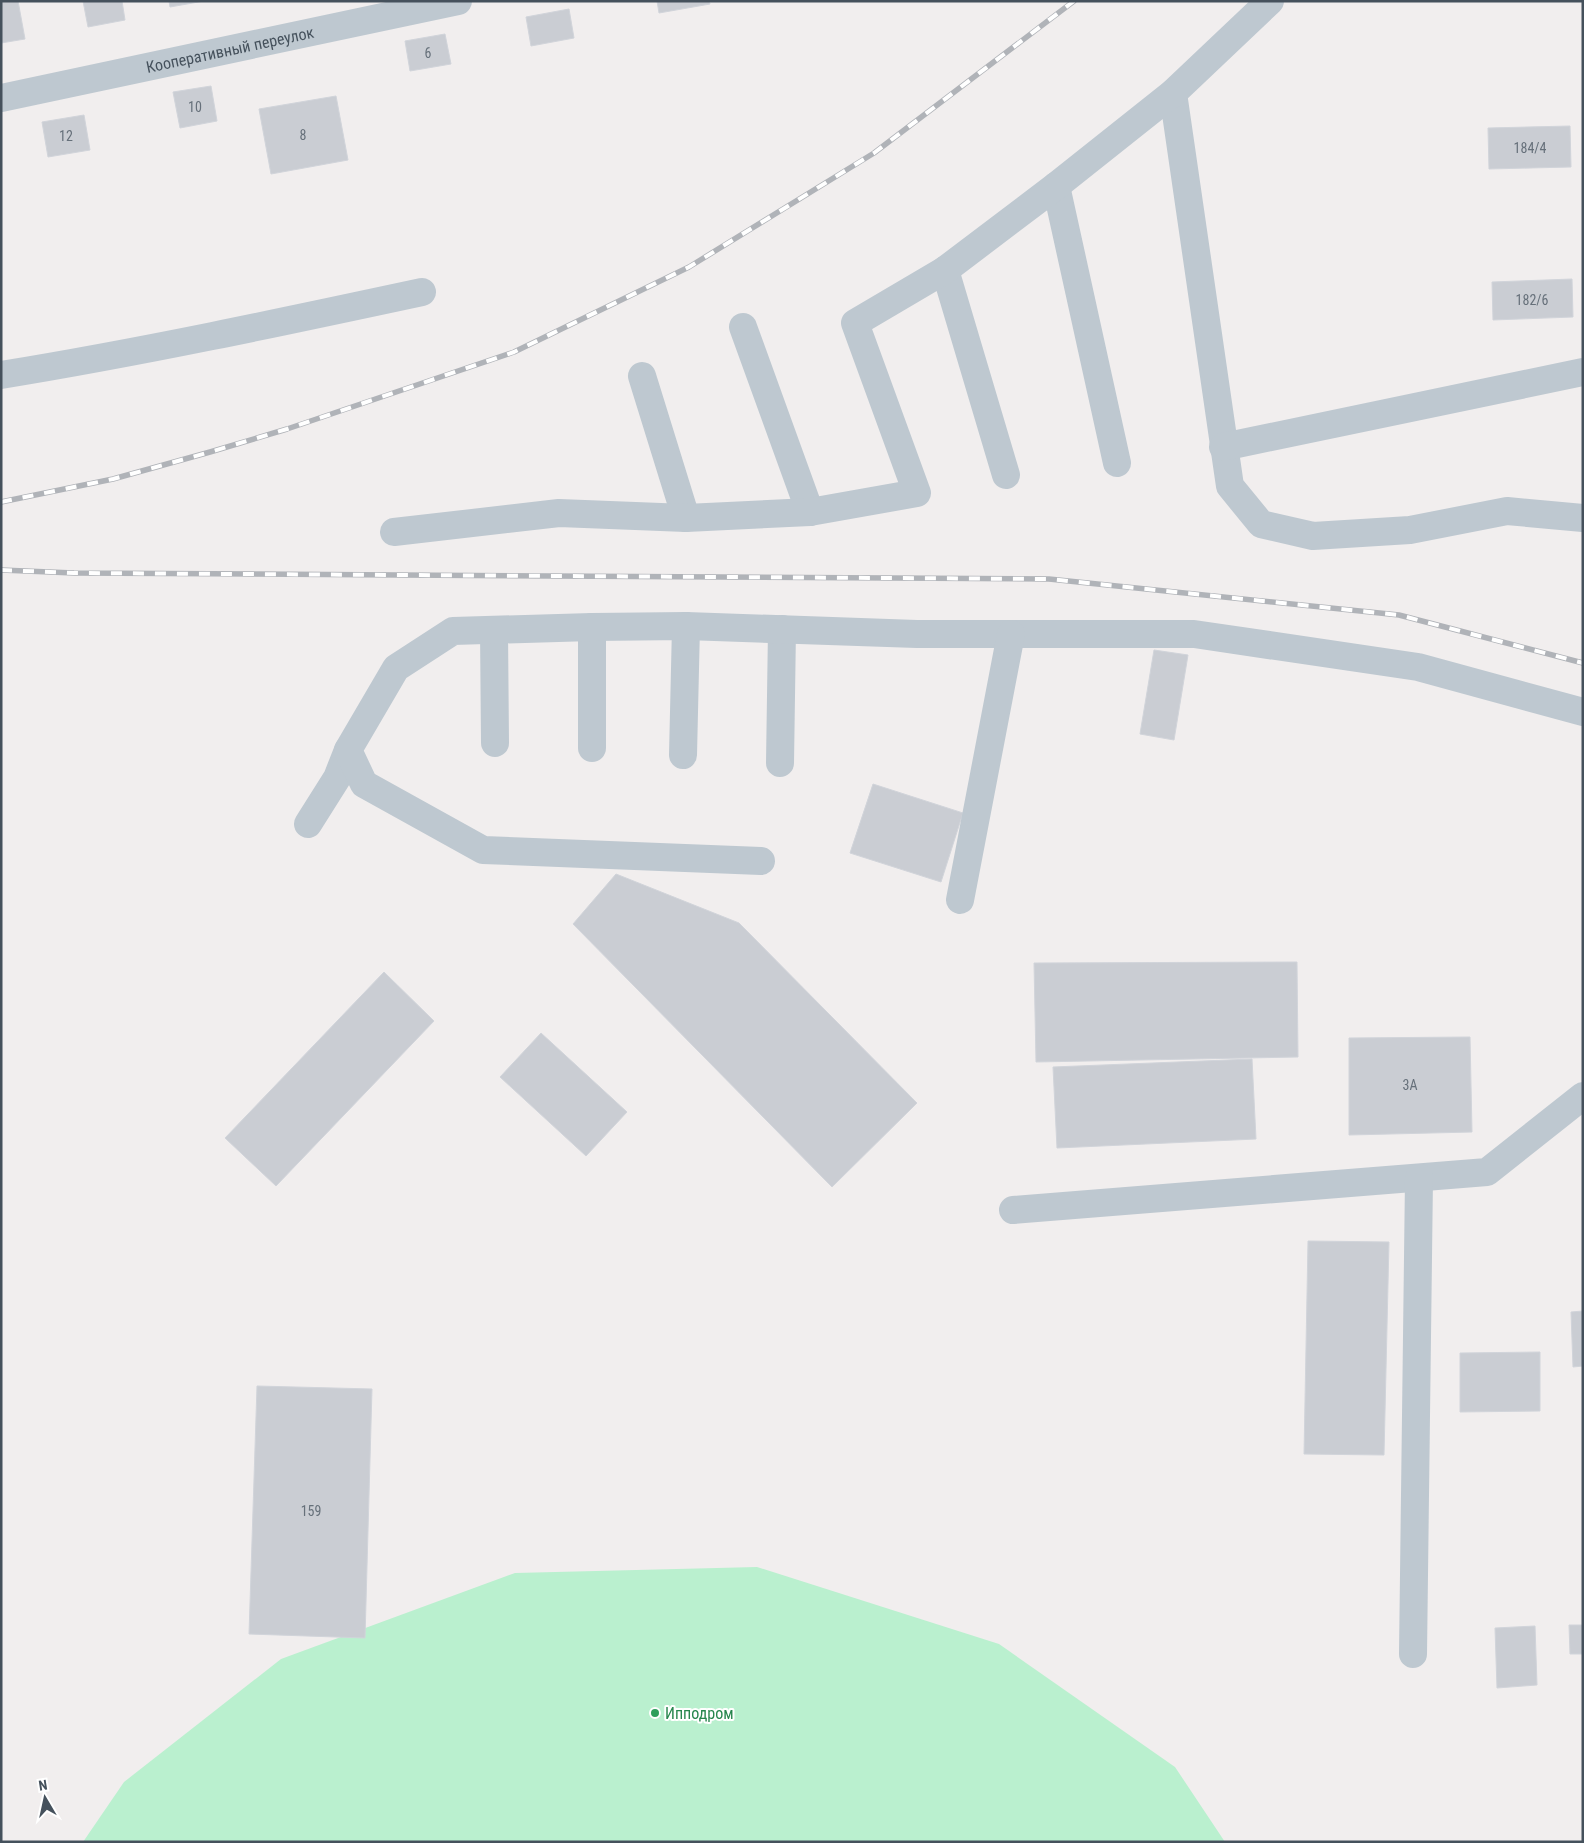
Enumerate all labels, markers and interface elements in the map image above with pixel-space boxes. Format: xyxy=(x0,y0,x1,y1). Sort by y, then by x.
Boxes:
street label: Кооперативный переулок xyxy=(144,23,316,77)
house number: 6 xyxy=(425,45,432,61)
house number: 10 xyxy=(188,99,202,115)
house number: 8 xyxy=(300,127,307,143)
house number: 12 xyxy=(59,128,73,144)
house number: 184/4 xyxy=(1514,140,1547,156)
house number: 182/6 xyxy=(1516,292,1549,308)
house number: 3А xyxy=(1403,1077,1417,1093)
house number: 159 xyxy=(301,1503,321,1519)
place label: Ипподром xyxy=(665,1704,734,1723)
marker: Ипподром xyxy=(649,1707,661,1719)
north arrow xyxy=(20,1773,70,1823)
text: N xyxy=(37,1777,48,1794)

